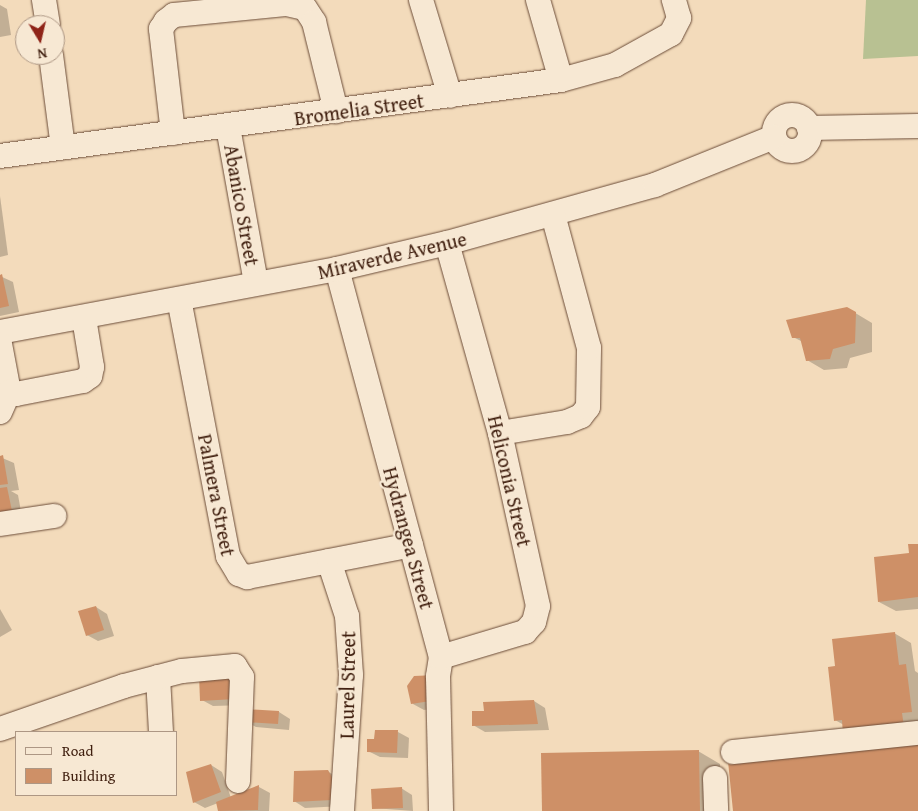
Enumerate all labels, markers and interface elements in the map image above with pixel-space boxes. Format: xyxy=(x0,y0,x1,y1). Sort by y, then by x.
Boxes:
north arrow xyxy=(15,15,65,65)
text: N xyxy=(36,43,48,64)
street label: Bromelia Street xyxy=(293,88,425,130)
street label: Abanico Street xyxy=(220,142,264,268)
street label: Miraverde Avenue xyxy=(315,226,469,284)
street label: Heliconia Street xyxy=(483,413,537,549)
street label: Palmera Street xyxy=(193,432,241,558)
street label: Hydrangea Street xyxy=(378,464,440,612)
street label: Laurel Street xyxy=(334,631,360,739)
legend xyxy=(15,731,178,796)
text: Road xyxy=(62,740,93,761)
text: Building xyxy=(62,765,115,786)

